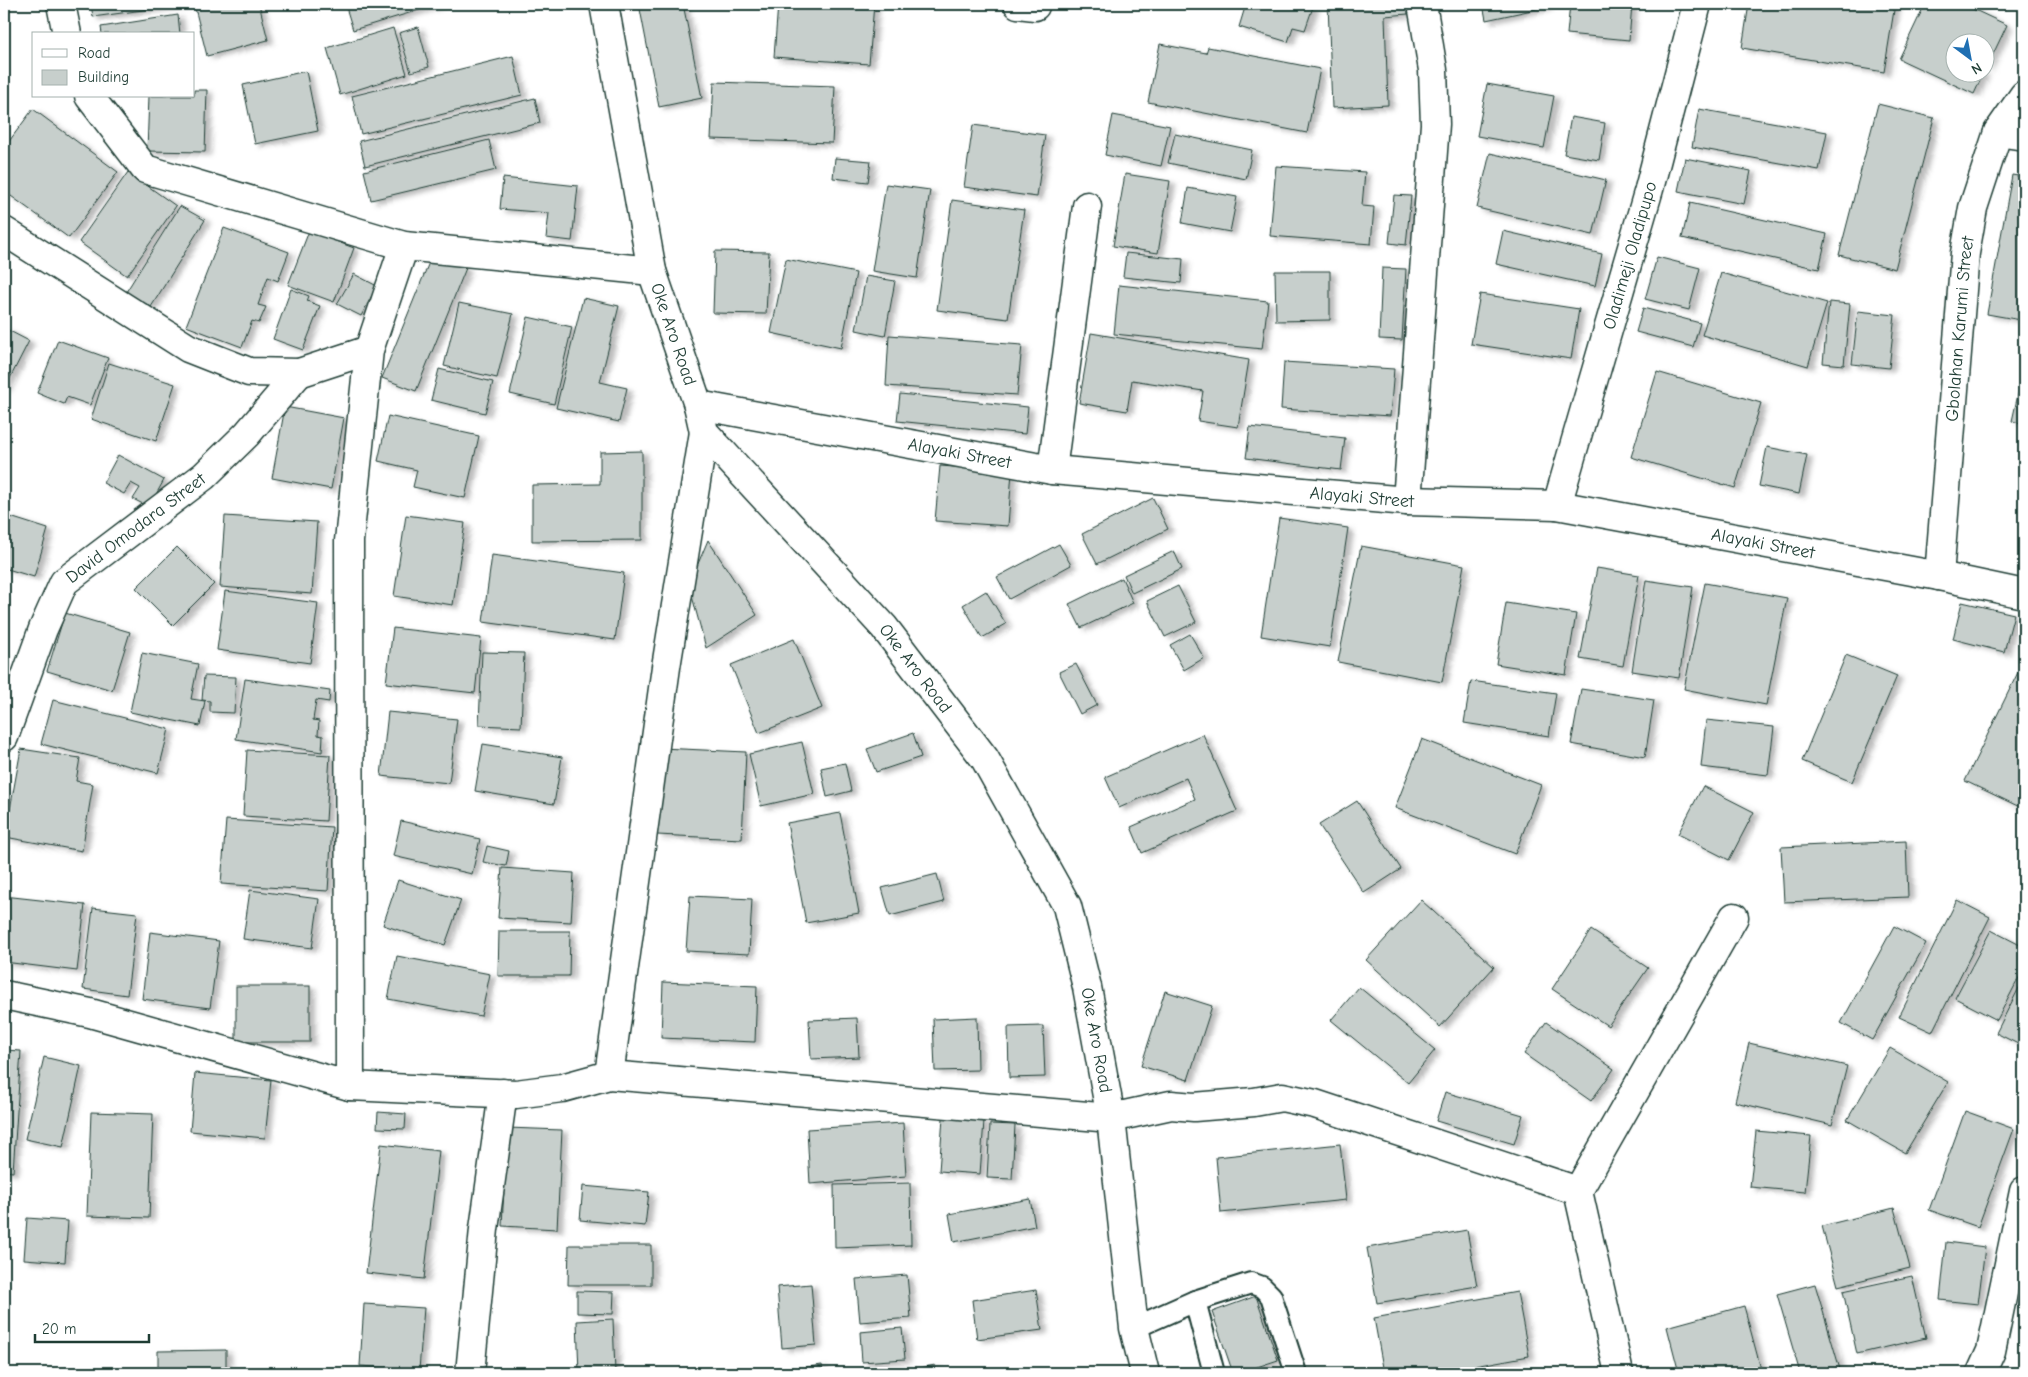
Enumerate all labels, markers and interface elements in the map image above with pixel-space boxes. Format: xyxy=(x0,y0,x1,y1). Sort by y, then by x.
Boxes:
legend xyxy=(32,32,195,98)
north arrow xyxy=(1946,32,1996,82)
text: Road xyxy=(78,44,110,62)
text: N xyxy=(1968,59,1985,78)
text: Building xyxy=(78,68,129,86)
street label: Oladimeji Oladipupo xyxy=(1599,179,1662,332)
street label: Gbolahan Karumi Street xyxy=(1941,234,1979,422)
street label: Oke Aro Road xyxy=(646,280,700,388)
street label: Alayaki Street xyxy=(906,434,1014,473)
street label: David Omodara Street xyxy=(62,468,211,588)
street label: Alayaki Street xyxy=(1309,483,1415,512)
street label: Alayaki Street xyxy=(1710,524,1817,564)
street label: Oke Aro Road xyxy=(874,620,956,717)
street label: Oke Aro Road xyxy=(1076,986,1116,1095)
scale bar xyxy=(35,1312,149,1344)
text: 20 m xyxy=(42,1320,76,1338)

